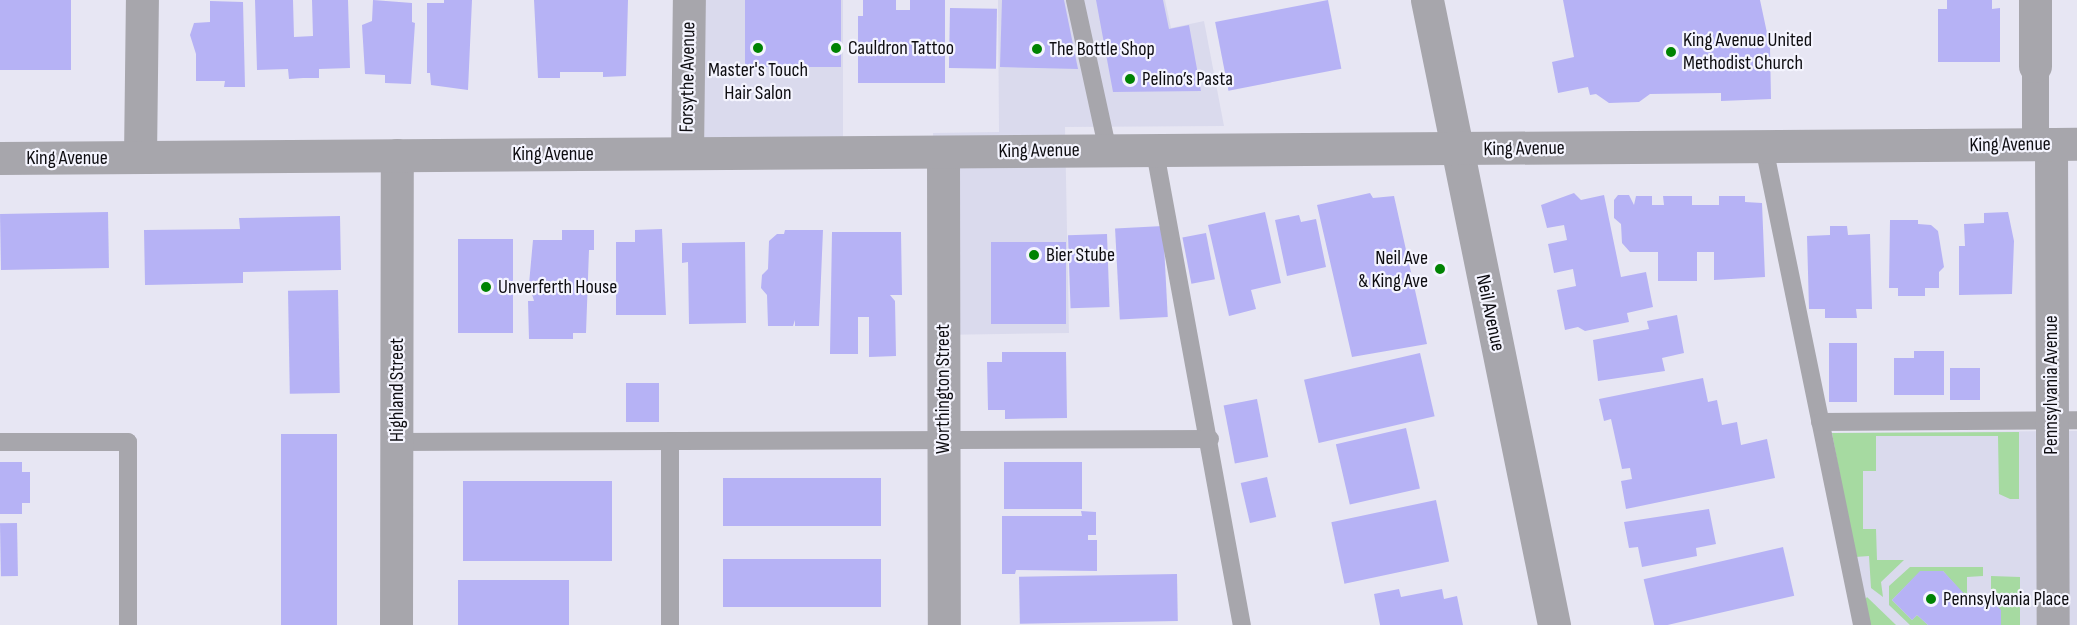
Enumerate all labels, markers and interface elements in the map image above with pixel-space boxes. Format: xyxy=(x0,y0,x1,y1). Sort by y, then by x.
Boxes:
street label: Forsythe Avenue xyxy=(675,21,701,133)
place label: King Avenue United Methodist Church xyxy=(1683,28,1812,75)
place label: Cauldron Tattoo xyxy=(848,36,954,60)
place label: The Bottle Shop xyxy=(1049,37,1155,61)
marker: Master's Touch Hair Salon xyxy=(751,41,765,55)
marker: Cauldron Tattoo xyxy=(829,41,843,55)
marker: The Bottle Shop xyxy=(1030,42,1044,56)
marker: King Avenue United Methodist Church xyxy=(1664,45,1678,59)
place label: Master's Touch Hair Salon xyxy=(708,58,808,105)
place label: Pelino’s Pasta xyxy=(1142,67,1233,91)
marker: Pelino’s Pasta xyxy=(1123,72,1137,86)
street label: King Avenue xyxy=(1969,132,2051,158)
street label: King Avenue xyxy=(1483,136,1565,162)
street label: King Avenue xyxy=(998,138,1080,164)
street label: King Avenue xyxy=(512,142,594,166)
street label: King Avenue xyxy=(26,146,108,170)
place label: Bier Stube xyxy=(1046,243,1115,267)
place label: Neil Ave & King Ave xyxy=(1358,246,1428,293)
marker: Bier Stube xyxy=(1027,248,1041,262)
marker: Neil Ave & King Ave xyxy=(1433,262,1447,276)
street label: Neil Avenue xyxy=(1470,272,1510,354)
place label: Unverferth House xyxy=(498,275,617,299)
marker: Unverferth House xyxy=(479,280,493,294)
street label: Pennsylvania Avenue xyxy=(2039,315,2063,455)
street label: Worthington Street xyxy=(931,324,955,454)
street label: Highland Street xyxy=(385,338,409,442)
place label: Pennsylvania Place xyxy=(1943,587,2069,611)
marker: Pennsylvania Place xyxy=(1924,592,1938,606)

